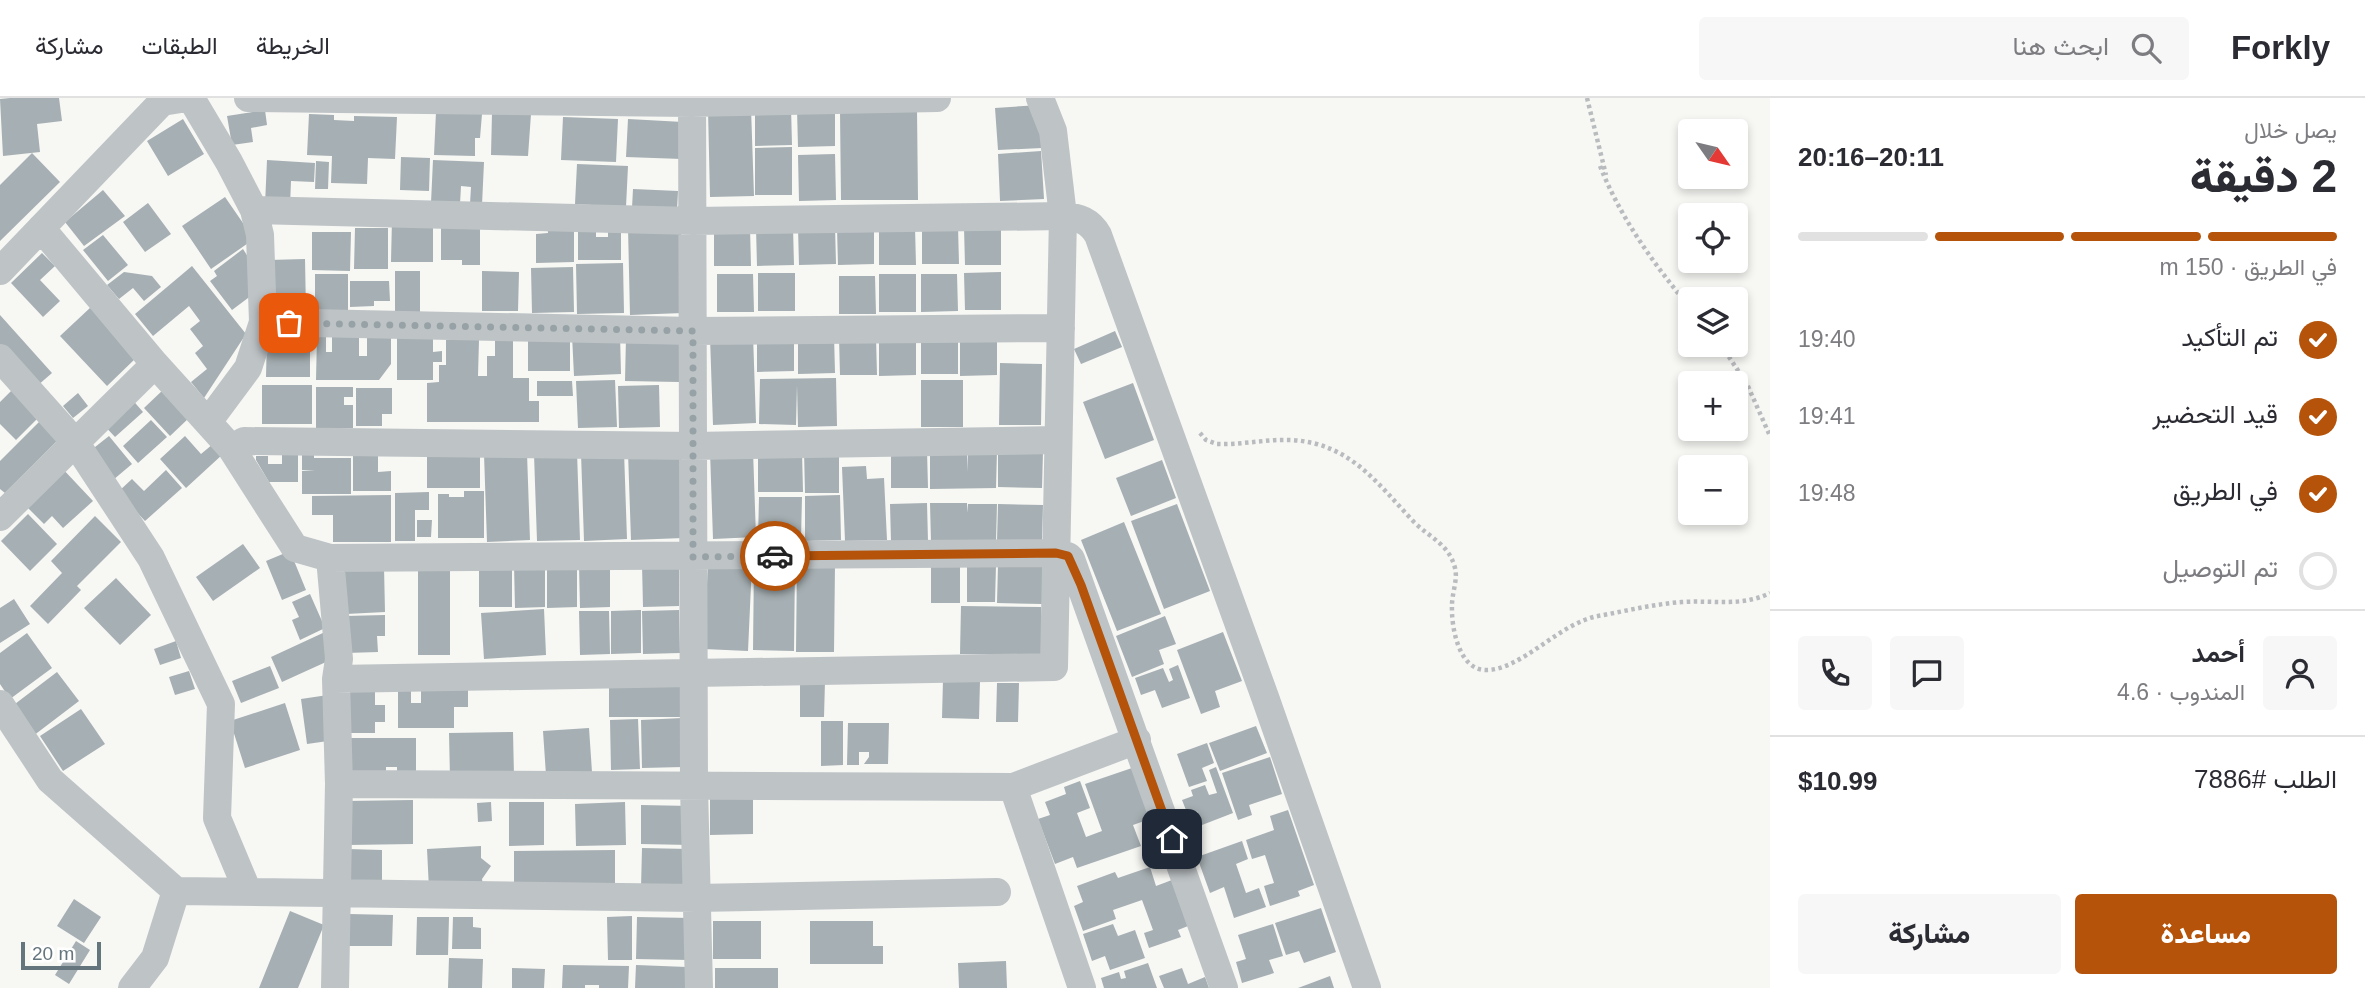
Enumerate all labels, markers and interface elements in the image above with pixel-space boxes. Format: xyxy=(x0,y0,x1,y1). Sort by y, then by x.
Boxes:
search box xyxy=(1699,17,2189,80)
icon: search xyxy=(2127,29,2165,67)
text: Forkly xyxy=(2231,29,2330,66)
text: ابحث هنا xyxy=(2013,31,2109,61)
text: مشاركة xyxy=(35,32,103,59)
text: الطبقات xyxy=(141,32,218,59)
text: الخريطة xyxy=(256,32,330,59)
text: يصل خلال xyxy=(2244,117,2337,143)
north arrow xyxy=(1678,119,1748,189)
map controls xyxy=(1678,119,1748,525)
text: 20:11–20:16 xyxy=(1798,142,1944,172)
text: 2 دقيقة xyxy=(2190,150,2337,202)
button: locate xyxy=(1678,203,1748,273)
text: في الطريق · 150 m xyxy=(2160,254,2337,280)
button: layers xyxy=(1678,287,1748,357)
pin xyxy=(259,293,319,353)
icon: bag xyxy=(270,304,308,342)
icon: check xyxy=(2299,321,2337,359)
text: تم التأكيد xyxy=(2181,322,2278,352)
text: 19:40 xyxy=(1798,326,1856,352)
button: + xyxy=(1678,371,1748,441)
icon: check xyxy=(2299,398,2337,436)
text: قيد التحضير xyxy=(2152,399,2278,429)
text: 19:41 xyxy=(1798,403,1856,429)
button: − xyxy=(1678,455,1748,525)
icon: check xyxy=(2299,475,2337,513)
text: في الطريق xyxy=(2173,476,2278,506)
text: 19:48 xyxy=(1798,480,1856,506)
courier xyxy=(740,521,810,591)
icon: car xyxy=(756,537,794,575)
text: تم التوصيل xyxy=(2162,553,2278,583)
button: phone xyxy=(1798,636,1872,710)
button: chat xyxy=(1890,636,1964,710)
button: person xyxy=(2263,636,2337,710)
text: أحمد xyxy=(2192,638,2245,668)
text: المندوب · 4.6 xyxy=(2117,679,2245,705)
text: الطلب #7886 xyxy=(2194,764,2337,794)
text: $10.99 xyxy=(1798,766,1878,796)
pin xyxy=(1142,809,1202,869)
icon: home xyxy=(1153,820,1191,858)
button: مشاركة xyxy=(1798,894,2061,974)
button: مساعدة xyxy=(2075,894,2337,974)
scale bar xyxy=(21,939,102,971)
text: 20 m xyxy=(32,943,74,964)

